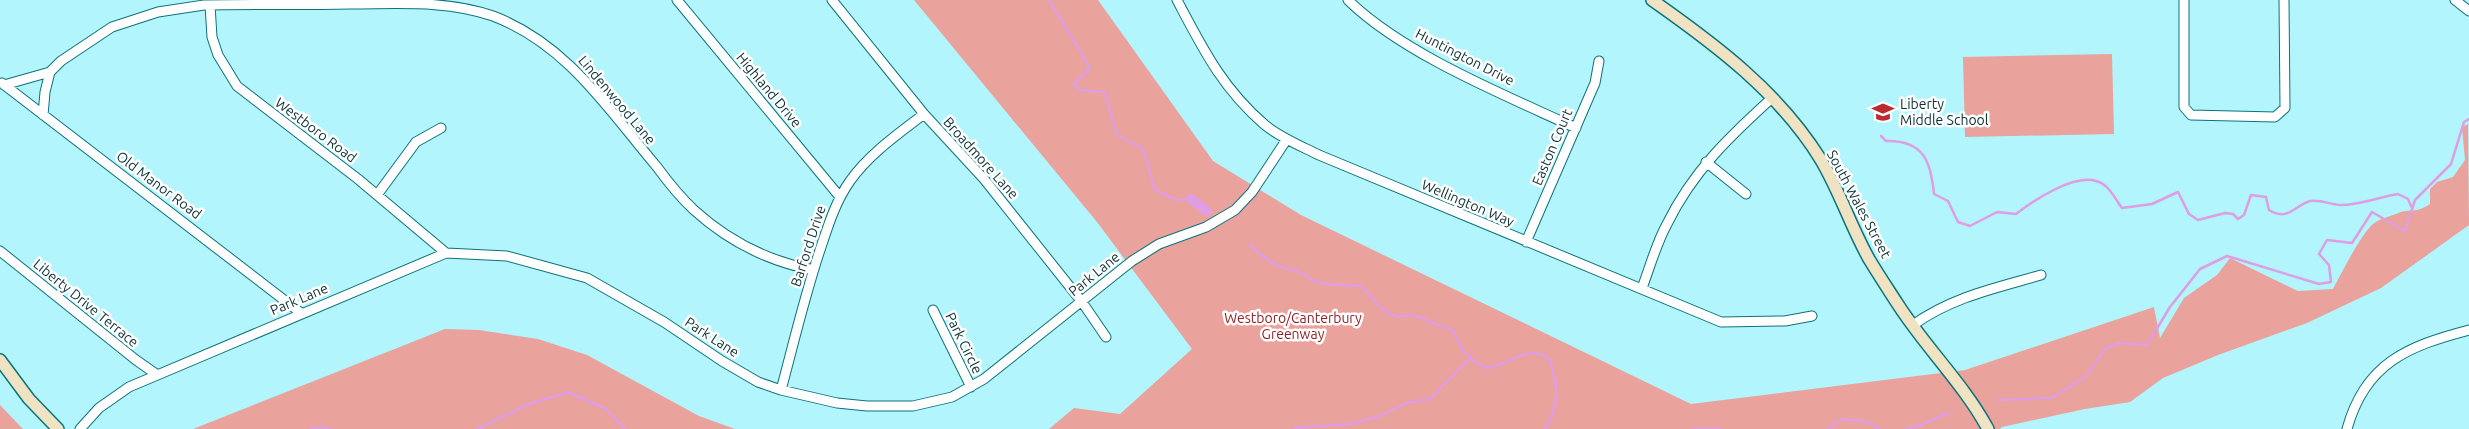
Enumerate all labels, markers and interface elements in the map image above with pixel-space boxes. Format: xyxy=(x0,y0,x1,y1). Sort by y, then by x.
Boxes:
street label: Huntington Drive xyxy=(1413,25,1517,89)
street label: Highland Drive xyxy=(733,49,805,131)
street label: Lindenwood Lane xyxy=(575,52,659,148)
street label: Westboro Road xyxy=(272,94,360,166)
place label: Liberty Middle School xyxy=(1900,96,1989,128)
school or university icon: Liberty Middle School xyxy=(1870,99,1896,125)
street label: Easton Court xyxy=(1529,106,1575,188)
street label: Broadmore Lane xyxy=(940,114,1022,202)
street label: South Wales Street xyxy=(1824,147,1894,261)
street label: Old Manor Road xyxy=(113,148,205,222)
street label: Wellington Way xyxy=(1419,176,1517,230)
street label: Barford Drive xyxy=(787,203,829,289)
street label: Park Lane xyxy=(1065,249,1123,299)
street label: Liberty Drive Terrace xyxy=(30,256,142,350)
street label: Park Lane xyxy=(268,280,330,318)
street label: Park Circle xyxy=(942,310,986,376)
park label: Westboro/Canterbury Greenway xyxy=(1224,310,1362,342)
street label: Park Lane xyxy=(682,314,742,360)

